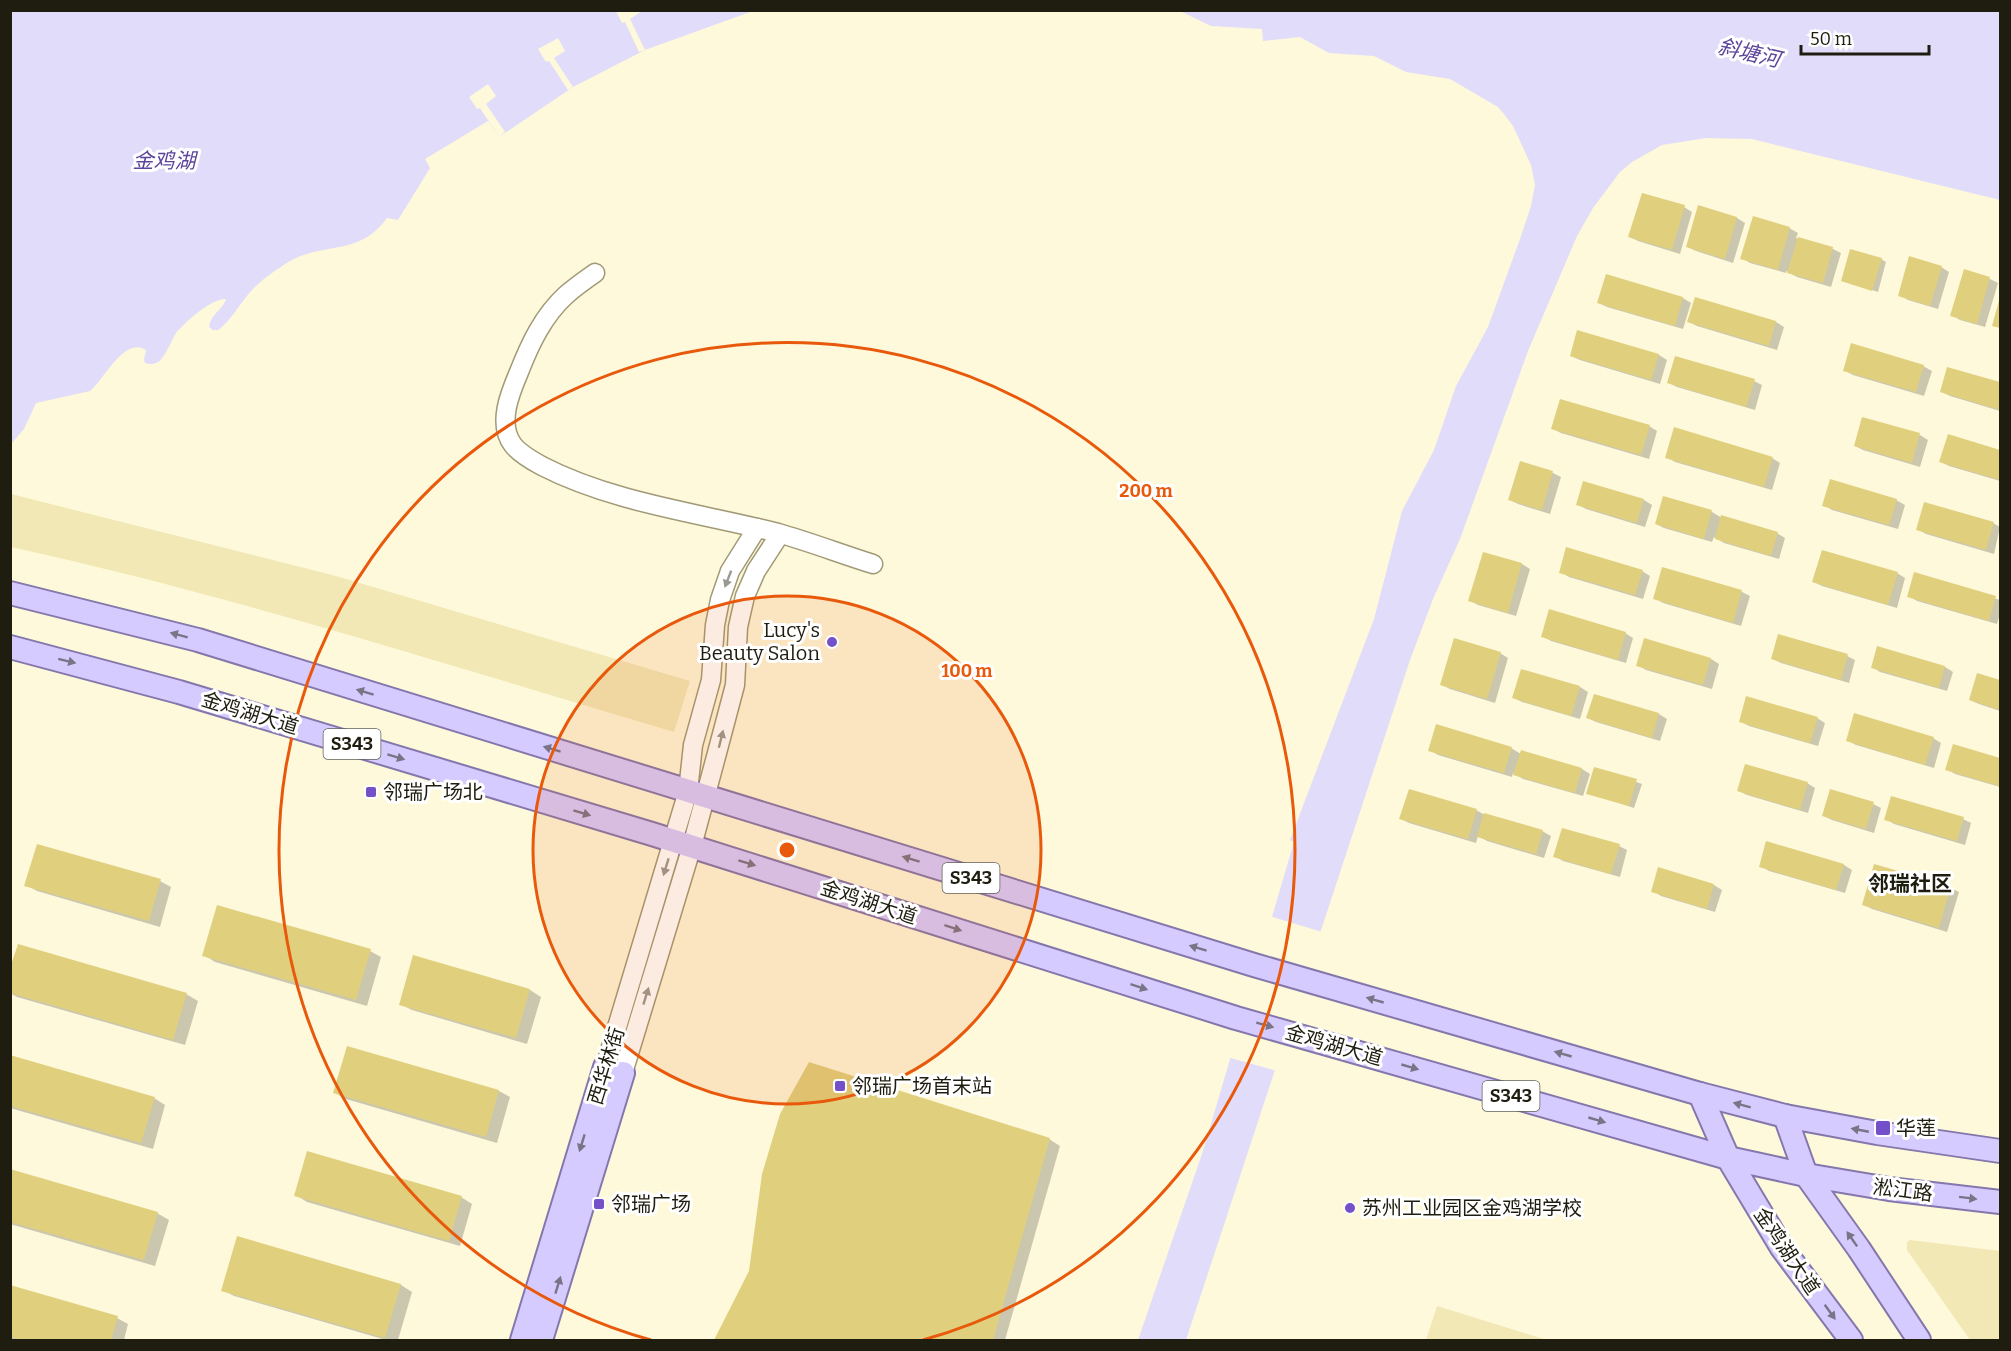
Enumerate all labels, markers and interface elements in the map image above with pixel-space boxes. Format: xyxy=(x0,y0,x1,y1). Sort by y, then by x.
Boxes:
scale bar xyxy=(1801,18,1928,56)
text: 50 m xyxy=(1810,28,1852,50)
water label: 斜塘河 xyxy=(1715,33,1787,74)
water label: 金鸡湖 xyxy=(133,148,198,174)
text: 200 m xyxy=(1119,480,1173,502)
one-way arrow xyxy=(722,570,732,588)
place label: Lucy's Beauty Salon xyxy=(699,618,820,665)
one-way arrow xyxy=(170,630,188,639)
marker: Lucy's Beauty Salon xyxy=(825,635,839,649)
one-way arrow xyxy=(58,657,76,667)
text: 100 m xyxy=(941,660,993,682)
street label: 金鸡湖大道 xyxy=(199,687,301,739)
one-way arrow xyxy=(356,687,374,696)
road number: S343 xyxy=(324,729,380,759)
one-way arrow xyxy=(716,730,726,749)
one-way arrow xyxy=(543,744,561,753)
one-way arrow xyxy=(387,753,405,762)
place label: 邻瑞广场北 xyxy=(383,780,483,804)
marker: 邻瑞广场北 xyxy=(364,785,378,799)
one-way arrow xyxy=(574,809,592,818)
centre of rings xyxy=(777,840,797,860)
one-way arrow xyxy=(902,854,920,863)
one-way arrow xyxy=(661,858,670,876)
one-way arrow xyxy=(738,859,756,868)
road number: S343 xyxy=(942,863,1000,893)
district label: 邻瑞社区 xyxy=(1868,871,1952,897)
street label: 金鸡湖大道 xyxy=(818,875,920,929)
one-way arrow xyxy=(944,924,962,934)
one-way arrow xyxy=(1189,943,1207,952)
one-way arrow xyxy=(1130,983,1148,992)
one-way arrow xyxy=(642,987,651,1005)
one-way arrow xyxy=(1366,995,1384,1004)
street label: 金鸡湖大道 xyxy=(1283,1020,1385,1070)
one-way arrow xyxy=(1255,1021,1274,1031)
street label: 西华林街 xyxy=(583,1024,629,1108)
one-way arrow xyxy=(1554,1049,1572,1058)
one-way arrow xyxy=(1401,1062,1419,1072)
place label: 邻瑞广场首末站 xyxy=(852,1074,992,1098)
marker: 邻瑞广场首末站 xyxy=(833,1079,847,1093)
road number: S343 xyxy=(1482,1081,1540,1111)
one-way arrow xyxy=(1733,1100,1751,1109)
one-way arrow xyxy=(1588,1116,1606,1126)
place label: 华莲 xyxy=(1896,1116,1936,1140)
marker: 华莲 xyxy=(1874,1119,1892,1137)
one-way arrow xyxy=(1850,1125,1869,1134)
one-way arrow xyxy=(577,1134,586,1152)
street label: 淞江路 xyxy=(1872,1174,1934,1206)
place label: 邻瑞广场 xyxy=(611,1192,691,1216)
one-way arrow xyxy=(1959,1193,1978,1203)
place label: 苏州工业园区金鸡湖学校 xyxy=(1362,1196,1582,1220)
marker: 邻瑞广场 xyxy=(592,1197,606,1211)
marker: 苏州工业园区金鸡湖学校 xyxy=(1343,1201,1357,1215)
street label: 金鸡湖大道 xyxy=(1749,1203,1825,1299)
one-way arrow xyxy=(1846,1232,1858,1248)
one-way arrow xyxy=(554,1275,563,1293)
one-way arrow xyxy=(1823,1304,1835,1319)

